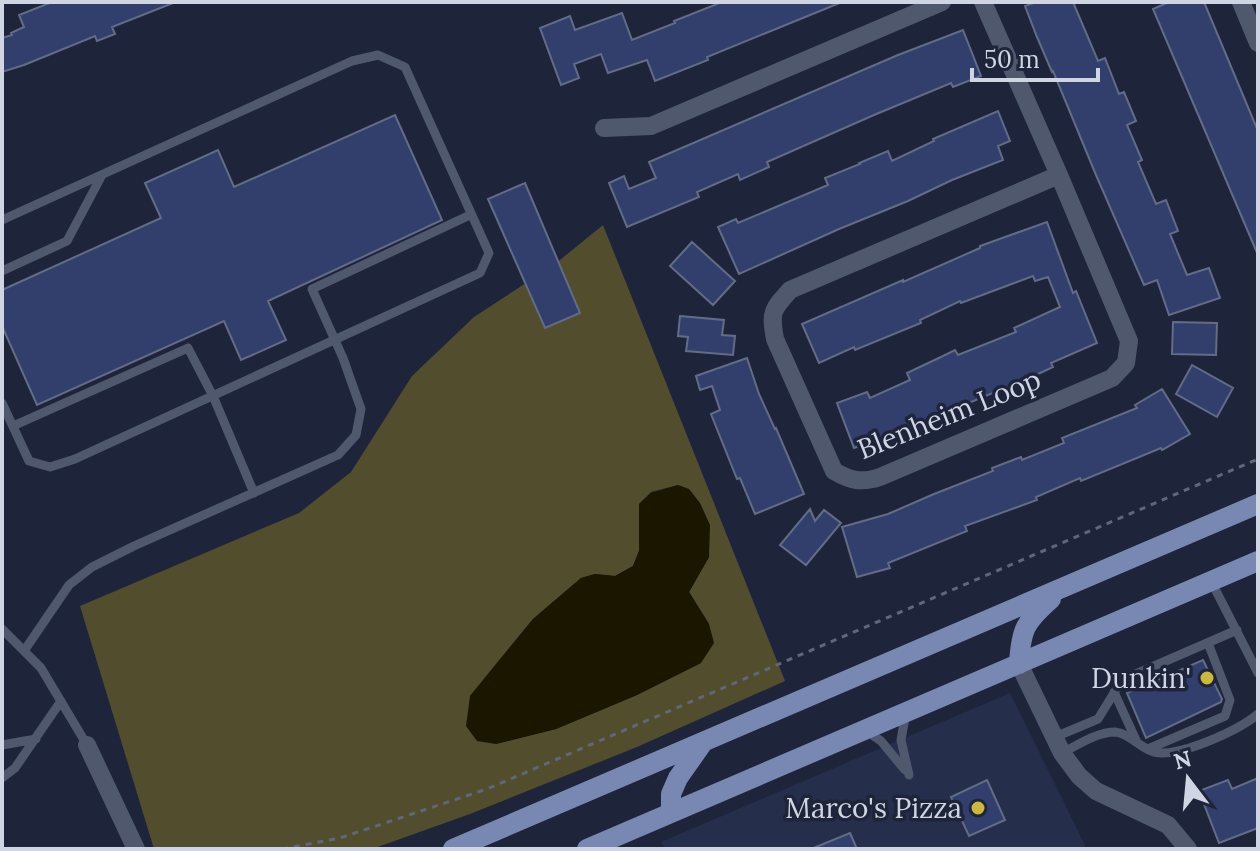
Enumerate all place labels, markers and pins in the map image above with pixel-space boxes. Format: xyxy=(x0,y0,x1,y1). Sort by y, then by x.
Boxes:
place label: Dunkin' xyxy=(1091,660,1191,696)
marker: Dunkin' xyxy=(1198,669,1216,687)
place label: Marco's Pizza xyxy=(785,790,962,826)
marker: Marco's Pizza xyxy=(969,799,987,817)

